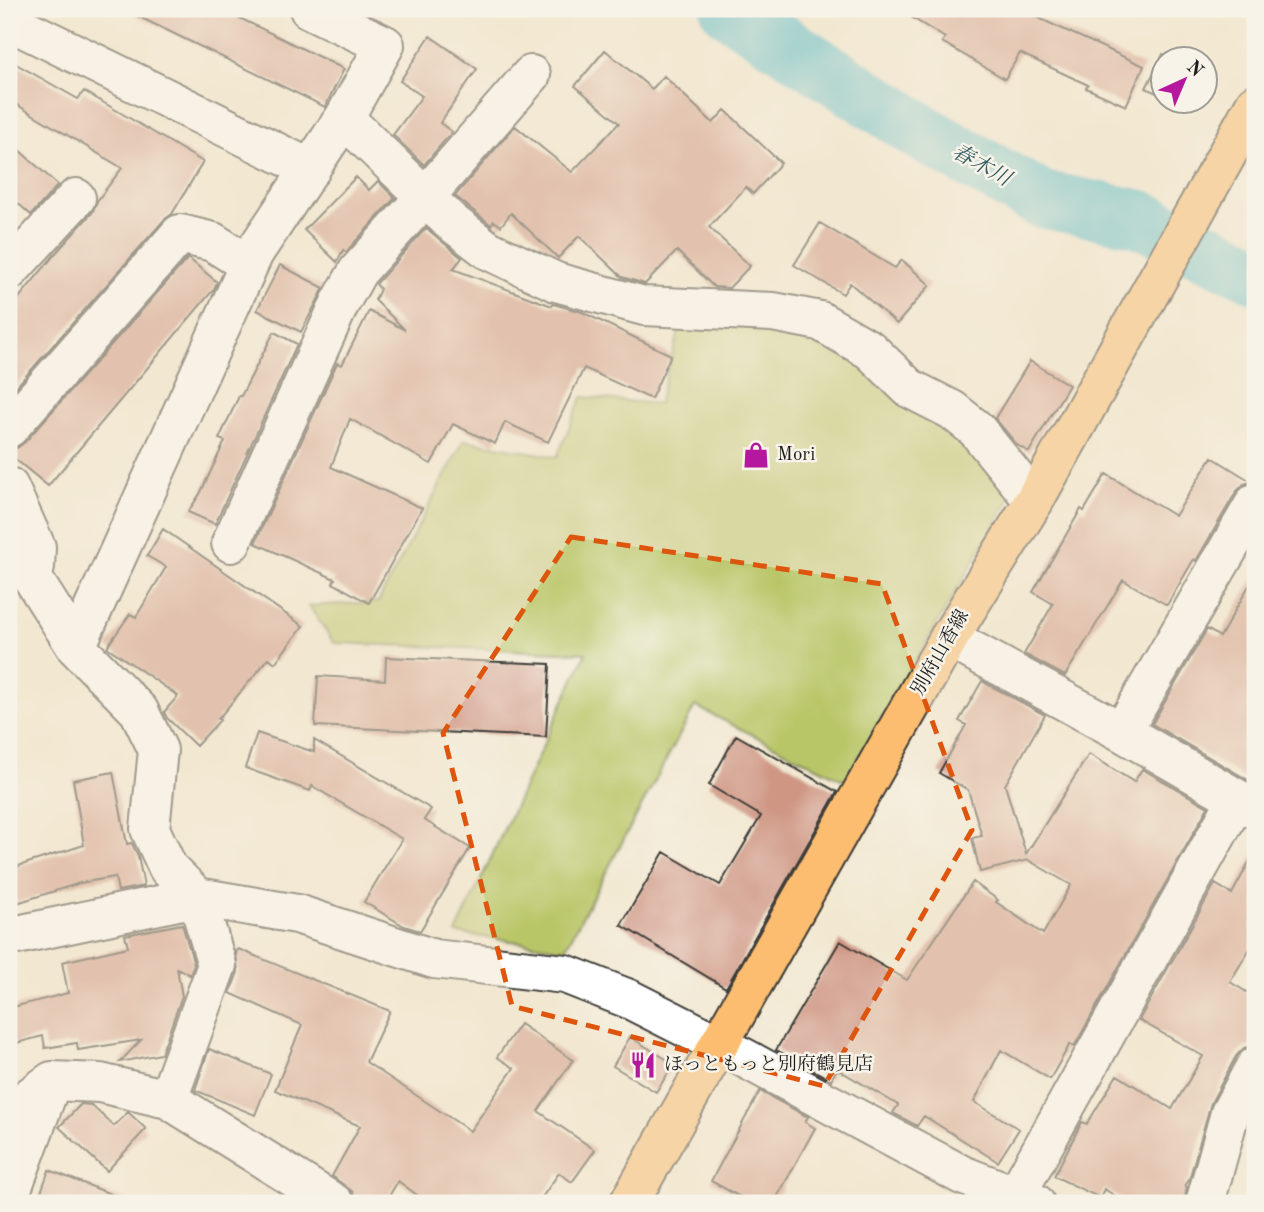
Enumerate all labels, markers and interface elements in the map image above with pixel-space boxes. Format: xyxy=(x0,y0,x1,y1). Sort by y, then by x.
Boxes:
north arrow xyxy=(1148,46,1218,116)
text: N xyxy=(1182,58,1206,82)
water label: 春木川 xyxy=(948,140,1016,191)
shop icon: Mori xyxy=(741,440,771,470)
place label: Mori xyxy=(777,446,815,465)
street label: 別府山香線 xyxy=(907,606,973,699)
restaurant icon: ほっともっと別府鶴見店 xyxy=(628,1050,658,1080)
place label: ほっともっと別府鶴見店 xyxy=(664,1054,873,1075)

